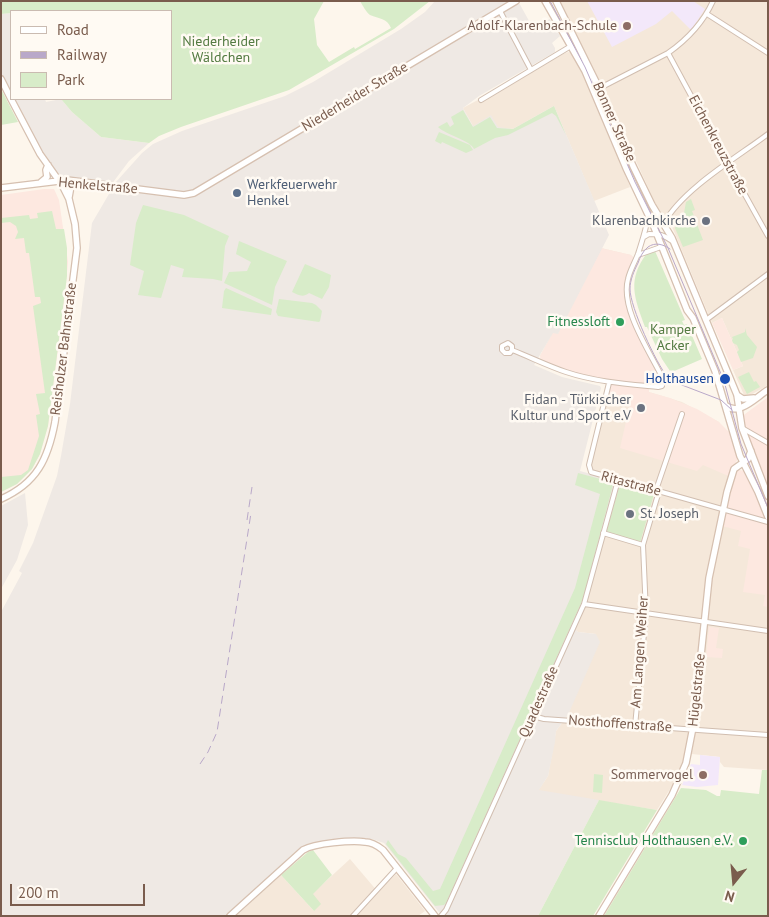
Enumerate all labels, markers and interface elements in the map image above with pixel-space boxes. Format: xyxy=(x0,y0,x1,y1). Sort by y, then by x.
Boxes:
legend xyxy=(10,10,172,100)
place label: Adolf-Klarenbach-Schule xyxy=(467,18,617,34)
text: Road xyxy=(57,20,89,39)
marker: Adolf-Klarenbach-Schule xyxy=(621,20,633,32)
park label: Niederheider Wäldchen xyxy=(182,34,260,66)
text: Railway xyxy=(57,45,107,64)
street label: Niederheider Straße xyxy=(299,59,411,135)
text: Park xyxy=(57,70,85,89)
street label: Bonner Straße xyxy=(589,79,639,165)
street label: Eichenkreuzstraße xyxy=(685,92,751,198)
street label: Henkelstraße xyxy=(58,174,138,198)
place label: Werkfeuerwehr Henkel xyxy=(247,177,337,210)
marker: Werkfeuerwehr Henkel xyxy=(231,187,243,199)
place label: Klarenbachkirche xyxy=(592,213,696,229)
marker: Klarenbachkirche xyxy=(700,215,712,227)
street label: Reisholzer Bahnstraße xyxy=(48,282,80,416)
place label: Fitnessloft xyxy=(547,314,610,330)
marker: Fitnessloft xyxy=(614,316,626,328)
park label: Kamper Acker xyxy=(650,322,696,354)
place label: Holthausen xyxy=(645,371,714,387)
marker: Holthausen xyxy=(718,372,732,386)
place label: Fidan - Türkischer Kultur und Sport e.V xyxy=(511,392,631,424)
marker: Fidan - Türkischer Kultur und Sport e.V xyxy=(635,402,647,414)
street label: Ritastraße xyxy=(599,468,663,500)
place label: St. Joseph xyxy=(640,506,699,522)
marker: St. Joseph xyxy=(624,508,636,520)
street label: Am Langen Weiher xyxy=(628,595,652,709)
street label: Hügelstraße xyxy=(685,653,709,727)
street label: Quadestraße xyxy=(516,664,562,740)
street label: Nosthoffenstraße xyxy=(568,712,672,736)
place label: Sommervogel xyxy=(611,767,693,783)
marker: Sommervogel xyxy=(697,769,709,781)
place label: Tennisclub Holthausen e.V. xyxy=(574,833,733,849)
marker: Tennisclub Holthausen e.V. xyxy=(737,835,749,847)
north arrow xyxy=(709,857,759,907)
scale bar xyxy=(12,874,148,906)
text: 200 m xyxy=(18,883,59,902)
text: N xyxy=(723,886,737,906)

